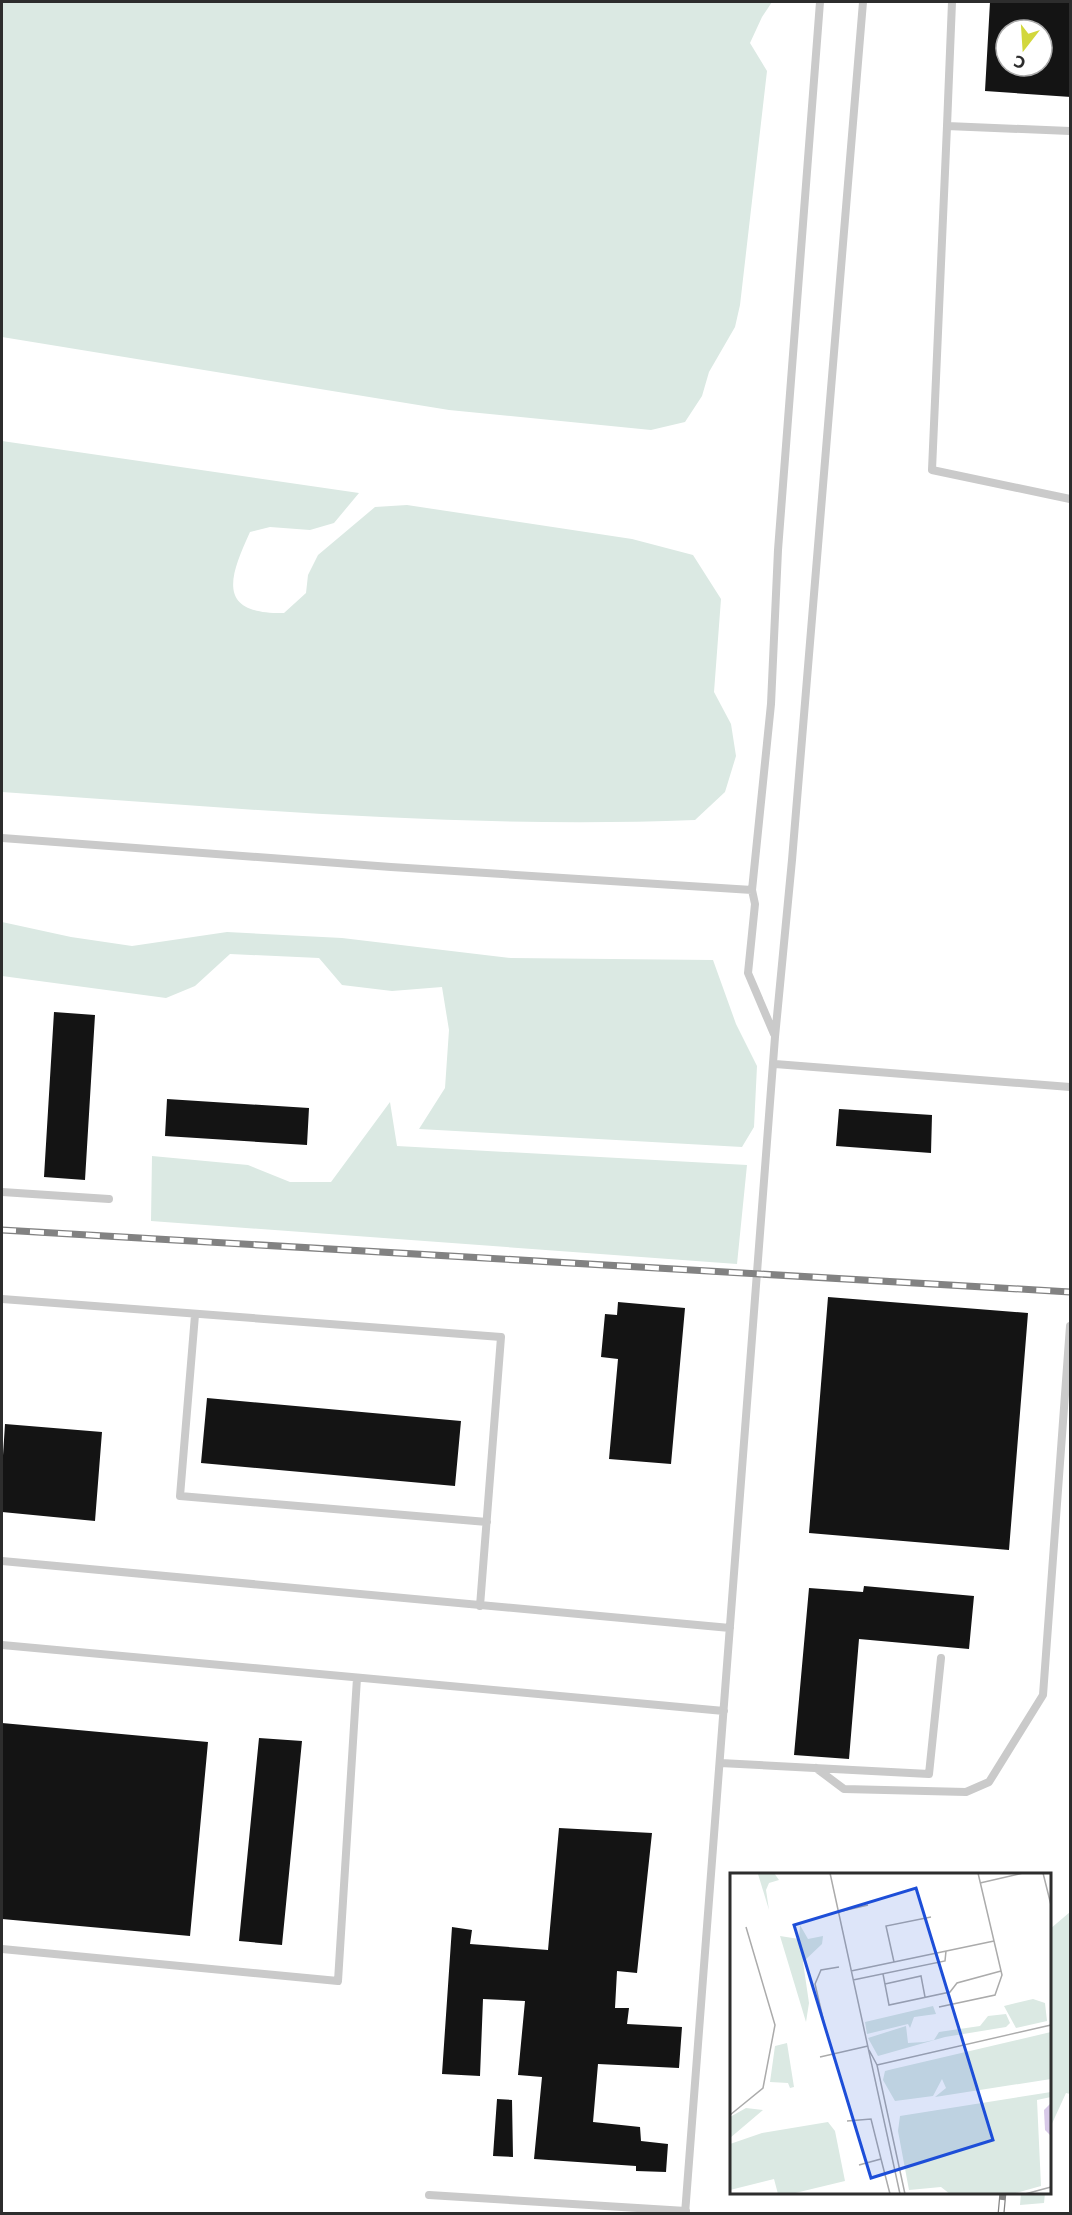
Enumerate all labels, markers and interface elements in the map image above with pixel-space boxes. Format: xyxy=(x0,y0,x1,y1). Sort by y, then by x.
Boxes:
north arrow xyxy=(994,18,1054,78)
text: С xyxy=(1011,52,1027,74)
inset map xyxy=(730,1873,1051,2194)

